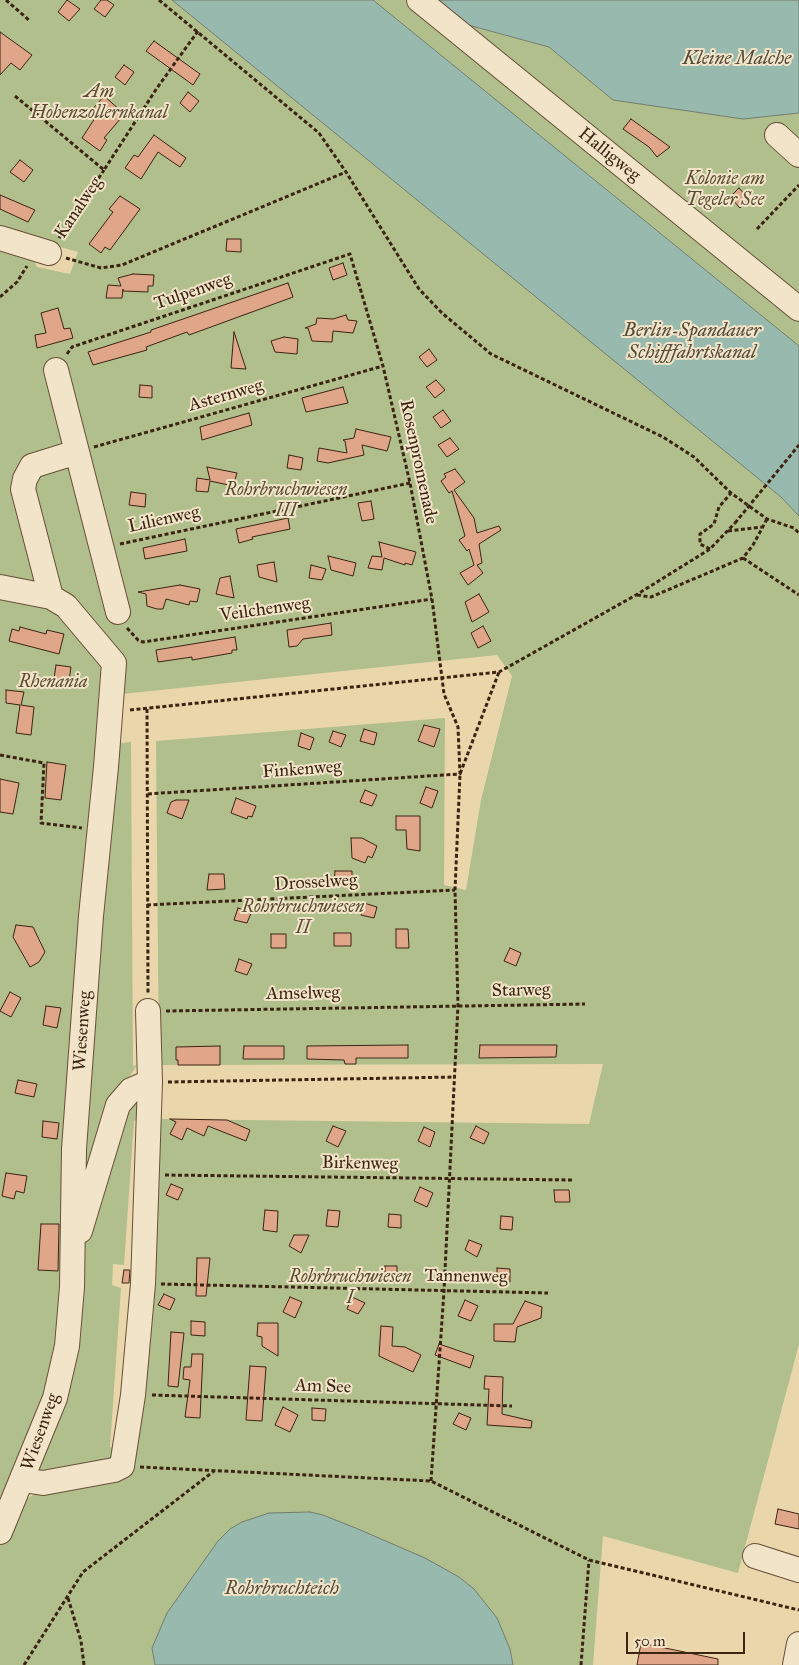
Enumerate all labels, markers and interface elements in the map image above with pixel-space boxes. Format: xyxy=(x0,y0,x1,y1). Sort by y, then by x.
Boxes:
water label: Kleine Malche xyxy=(683,48,791,70)
park label: Am Hohenzollernkanal xyxy=(31,82,167,125)
street label: Halligweg xyxy=(573,123,645,187)
park label: Kolonie am Tegeler See xyxy=(685,169,765,212)
street label: Kanalweg xyxy=(50,173,108,243)
street label: Tulpenweg xyxy=(152,269,234,315)
water label: Berlin-Spandauer Schifffahrtskanal xyxy=(623,320,761,364)
street label: Asternweg xyxy=(186,375,266,417)
street label: Rosenpromenade xyxy=(394,398,442,526)
park label: Rohrbruchwiesen III xyxy=(225,480,347,522)
street label: Lilienweg xyxy=(126,502,202,538)
street label: Veilchenweg xyxy=(219,593,311,627)
park label: Rhenania xyxy=(18,672,88,694)
street label: Finkenweg xyxy=(262,756,342,784)
street label: Drosselweg xyxy=(274,870,358,896)
park label: Rohrbruchwiesen II xyxy=(242,897,364,940)
street label: Starweg xyxy=(491,980,551,1002)
street label: Amselweg xyxy=(266,983,340,1005)
street label: Wiesenweg xyxy=(69,990,97,1072)
street label: Birkenweg xyxy=(322,1153,398,1175)
street label: Tannenweg xyxy=(424,1265,508,1289)
park label: Rohrbruchwiesen I xyxy=(289,1267,411,1310)
street label: Am See xyxy=(294,1375,352,1399)
street label: Wiesenweg xyxy=(17,1390,65,1474)
water label: Rohrbruchteich xyxy=(225,1578,339,1600)
scale bar xyxy=(629,1622,748,1654)
text: 50 m xyxy=(634,1632,666,1650)

